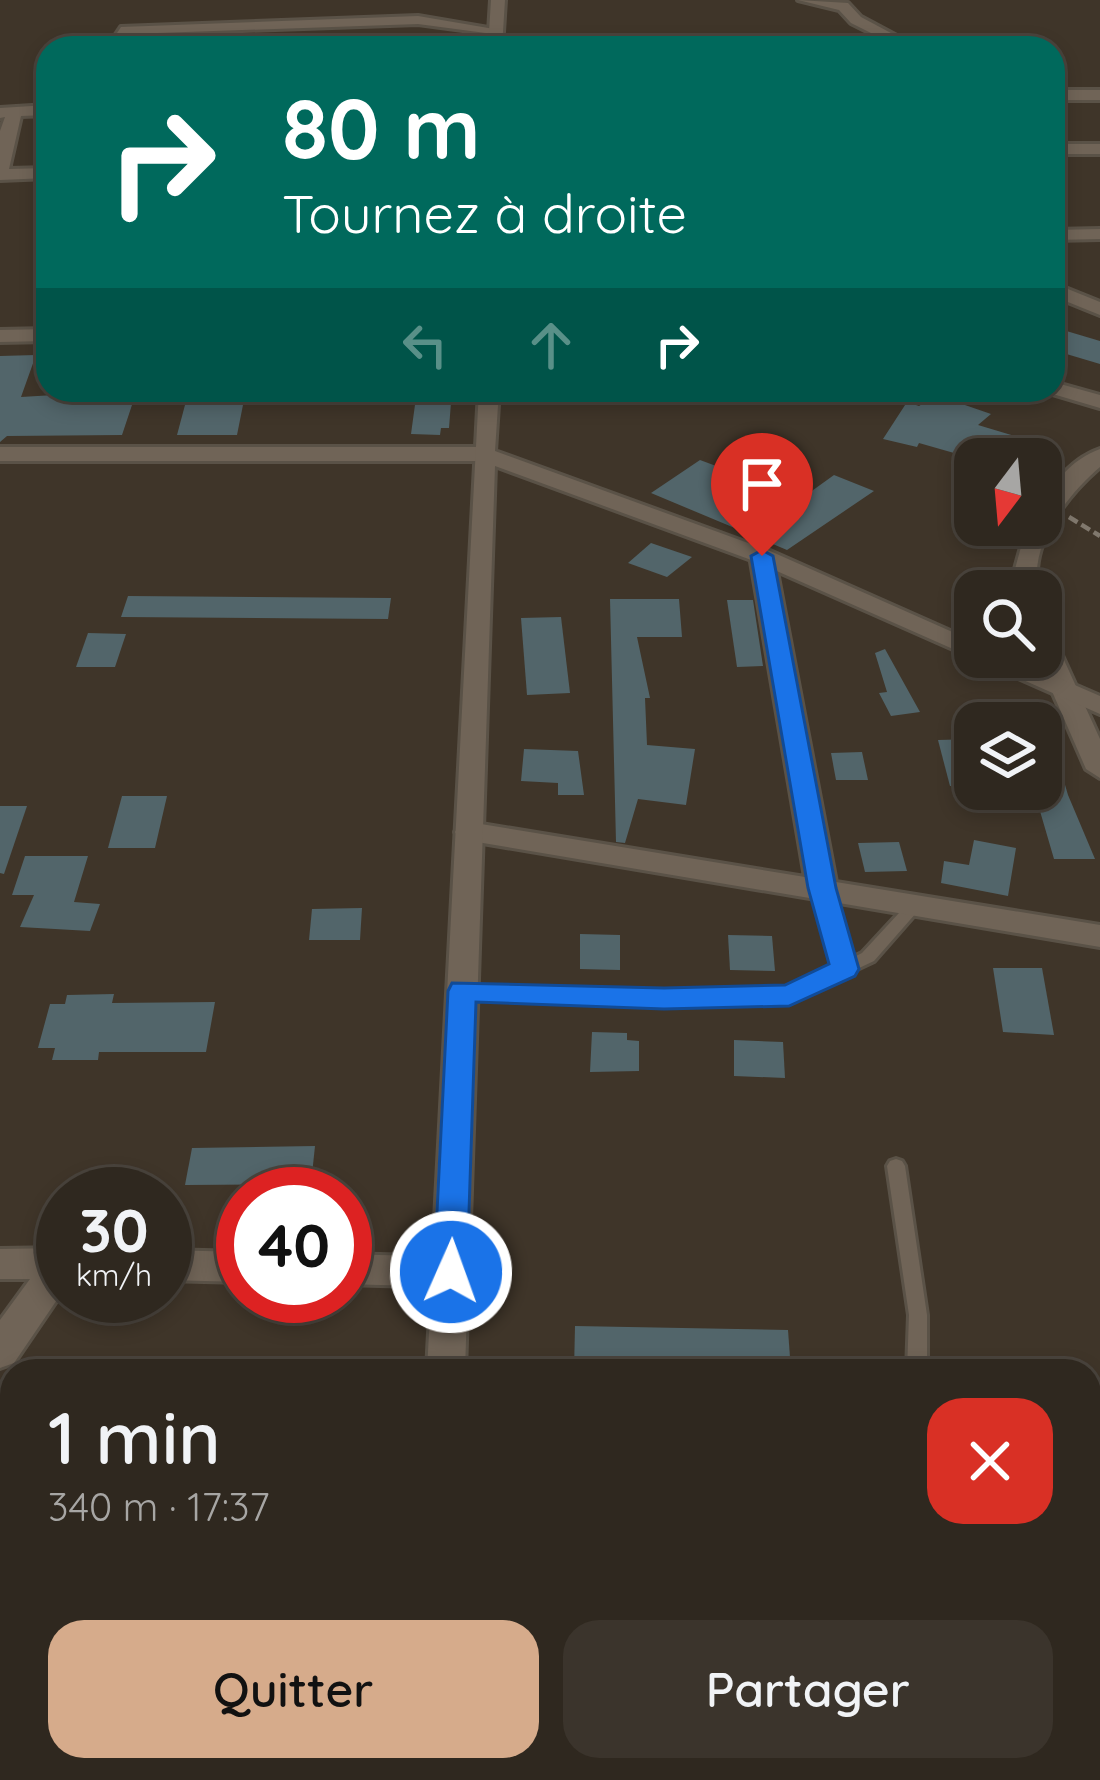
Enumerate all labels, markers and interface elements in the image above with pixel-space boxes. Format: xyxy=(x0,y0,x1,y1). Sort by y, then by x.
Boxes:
text: 80 m xyxy=(282,75,481,180)
icon: right xyxy=(84,84,240,240)
text: Tournez à droite xyxy=(282,179,687,247)
icon: left xyxy=(392,312,458,378)
icon: ahead xyxy=(518,312,584,378)
icon: right xyxy=(644,312,710,378)
pin xyxy=(711,433,813,556)
north arrow xyxy=(954,438,1062,546)
map controls xyxy=(954,438,1062,810)
icon: arrive xyxy=(729,451,795,517)
button: search xyxy=(954,570,1062,678)
button: layers xyxy=(954,702,1062,810)
speed limit sign: 40 xyxy=(216,1167,372,1323)
text: 30 xyxy=(79,1192,149,1267)
position arrow xyxy=(388,1209,514,1335)
text: km/h xyxy=(76,1256,152,1294)
text: 1 min xyxy=(48,1392,221,1482)
button: close xyxy=(927,1398,1053,1524)
text: 340 m · 17:37 xyxy=(48,1482,269,1531)
button: Quitter xyxy=(48,1620,539,1758)
button: Partager xyxy=(563,1620,1053,1758)

